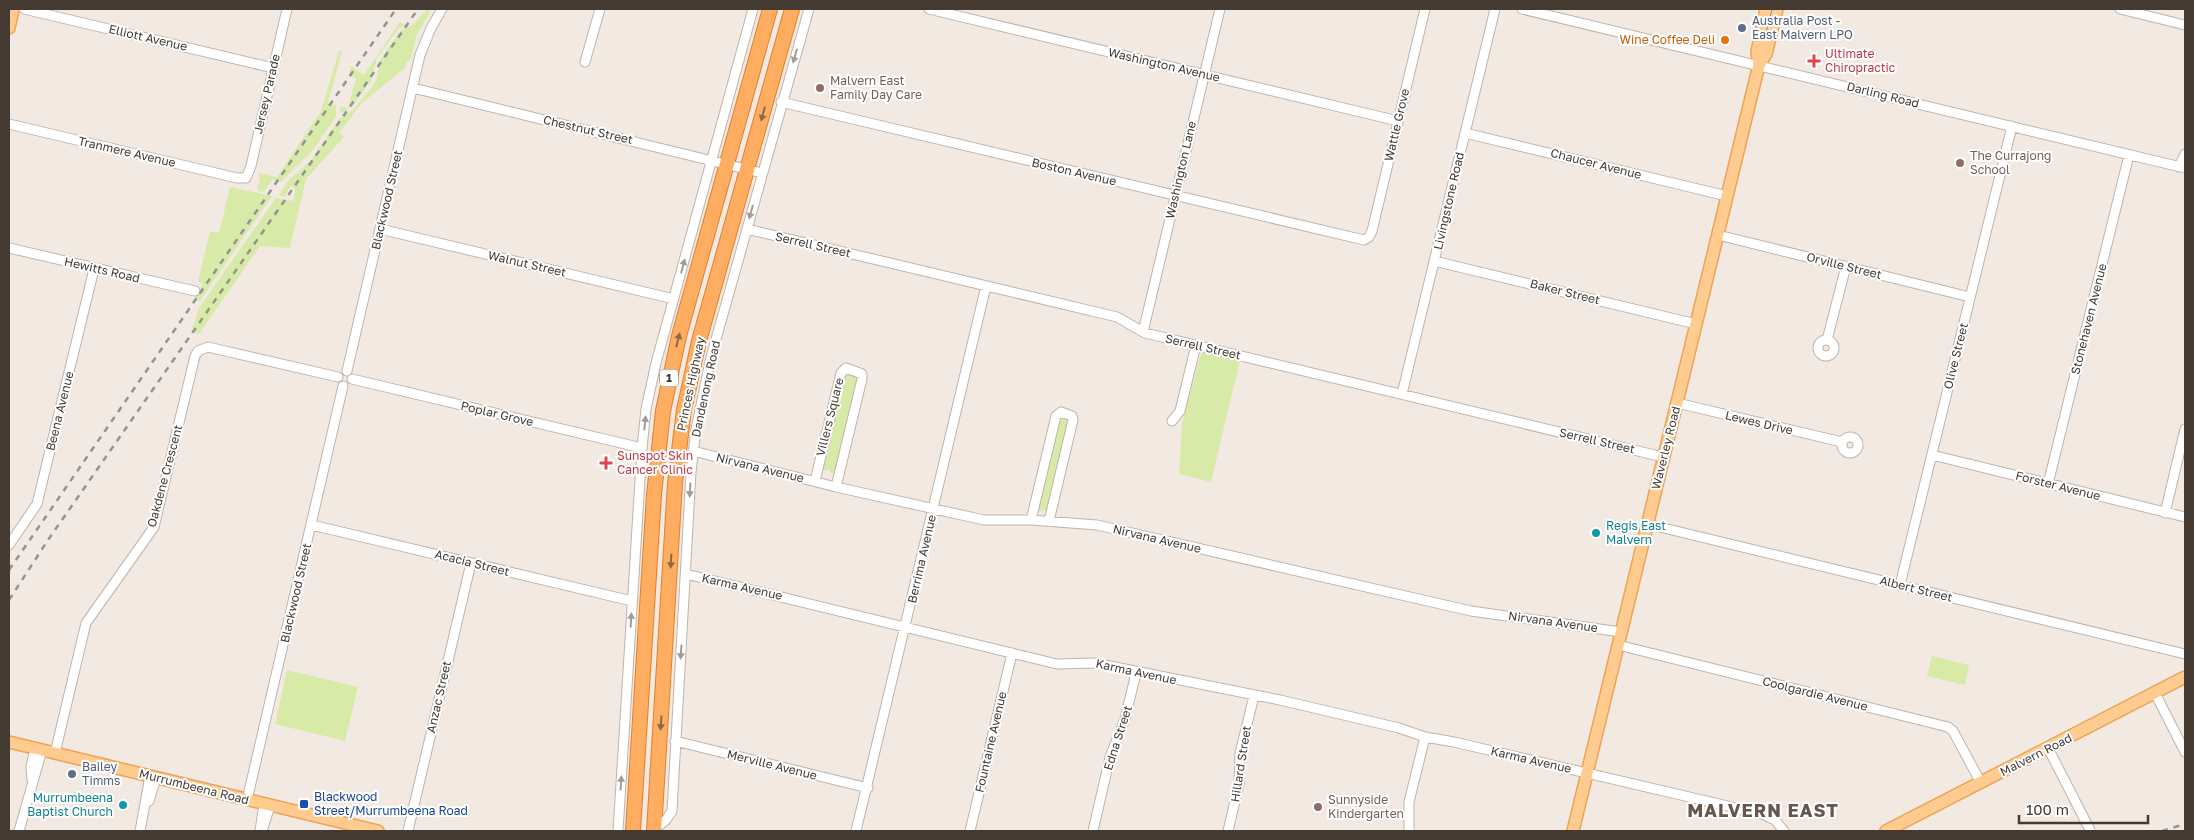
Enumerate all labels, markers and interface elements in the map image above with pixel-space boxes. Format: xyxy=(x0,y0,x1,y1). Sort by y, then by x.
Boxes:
place label: Australia Post - East Malvern LPO xyxy=(1752,13,1853,42)
street label: Elliott Avenue xyxy=(107,21,189,54)
marker: Australia Post - East Malvern LPO xyxy=(1736,22,1748,34)
place label: Wine Coffee Deli xyxy=(1620,32,1715,47)
marker: Wine Coffee Deli xyxy=(1719,34,1731,46)
street label: Washington Avenue xyxy=(1107,44,1222,85)
place label: Ultimate Chiropractic xyxy=(1825,46,1896,75)
one-way arrow xyxy=(790,48,798,63)
street label: Jersey Parade xyxy=(250,53,283,135)
marker: Ultimate Chiropractic xyxy=(1807,54,1821,68)
place label: Malvern East Family Day Care xyxy=(830,73,922,102)
street label: Darling Road xyxy=(1845,78,1921,111)
marker: Malvern East Family Day Care xyxy=(814,82,826,94)
street label: Wattle Grove xyxy=(1381,87,1412,163)
one-way arrow xyxy=(758,106,766,121)
street label: Chestnut Street xyxy=(542,112,635,147)
street label: Washington Lane xyxy=(1162,119,1199,220)
street label: Tranmere Avenue xyxy=(77,133,177,170)
street label: Chaucer Avenue xyxy=(1549,145,1643,182)
street label: Blackwood Street xyxy=(368,148,405,251)
place label: The Currajong School xyxy=(1970,148,2051,177)
street label: Livingstone Road xyxy=(1430,151,1467,251)
street label: Boston Avenue xyxy=(1030,154,1118,189)
marker: The Currajong School xyxy=(1954,157,1966,169)
one-way arrow xyxy=(747,205,755,220)
street label: Serrell Street xyxy=(774,229,853,261)
street label: Walnut Street xyxy=(487,247,568,280)
street label: Orville Street xyxy=(1805,249,1883,282)
street label: Hewitts Road xyxy=(63,254,141,285)
one-way arrow xyxy=(679,258,687,273)
street label: Stonehaven Avenue xyxy=(2067,262,2110,376)
street label: Baker Street xyxy=(1529,276,1602,307)
street label: Olive Street xyxy=(1940,321,1971,391)
street label: Serrell Street xyxy=(1164,331,1243,363)
one-way arrow xyxy=(674,333,682,348)
street label: Princes Highway xyxy=(673,335,708,432)
street label: Dandenong Road xyxy=(688,339,723,439)
street label: Beena Avenue xyxy=(42,369,77,452)
road number: 1 xyxy=(660,369,678,386)
street label: Villers Square xyxy=(813,376,847,458)
street label: Poplar Grove xyxy=(459,398,535,429)
street label: Waverley Road xyxy=(1648,405,1683,491)
street label: Lewes Drive xyxy=(1724,407,1795,438)
one-way arrow xyxy=(641,415,649,431)
street label: Oakdene Crescent xyxy=(144,423,185,529)
street label: Serrell Street xyxy=(1558,425,1637,457)
place label: Sunspot Skin Cancer Clinic xyxy=(617,448,693,477)
street label: Nirvana Avenue xyxy=(715,449,806,486)
marker: Sunspot Skin Cancer Clinic xyxy=(599,456,613,470)
street label: Forster Avenue xyxy=(2014,468,2102,503)
one-way arrow xyxy=(686,482,694,498)
street label: Berrima Avenue xyxy=(904,513,939,605)
place label: Regis East Malvern xyxy=(1606,518,1666,547)
street label: Nirvana Avenue xyxy=(1112,521,1203,556)
marker: Regis East Malvern xyxy=(1590,527,1602,539)
street label: Blackwood Street xyxy=(277,541,314,644)
street label: Acacia Street xyxy=(433,546,511,579)
one-way arrow xyxy=(666,553,674,569)
street label: Karma Avenue xyxy=(700,570,784,603)
street label: Albert Street xyxy=(1878,572,1954,605)
street label: Nirvana Avenue xyxy=(1507,608,1599,635)
one-way arrow xyxy=(627,612,635,628)
one-way arrow xyxy=(676,644,684,660)
street label: Karma Avenue xyxy=(1094,656,1178,687)
street label: Anzac Street xyxy=(423,659,454,734)
street label: Coolgardie Avenue xyxy=(1761,673,1869,714)
street label: Fountaine Avenue xyxy=(972,690,1009,794)
street label: Edna Street xyxy=(1100,703,1135,772)
one-way arrow xyxy=(656,715,664,731)
street label: Hillard Street xyxy=(1227,724,1254,803)
street label: Malvern Road xyxy=(1997,730,2074,779)
street label: Karma Avenue xyxy=(1489,743,1573,776)
street label: Merville Avenue xyxy=(726,746,819,783)
place label: Bailey Timms xyxy=(82,759,120,788)
street label: Murrumbeena Road xyxy=(138,766,251,807)
marker: Bailey Timms xyxy=(66,768,78,780)
one-way arrow xyxy=(618,774,626,790)
place label: Blackwood Street/Murrumbeena Road xyxy=(314,789,468,818)
place label: Murrumbeena Baptist Church xyxy=(27,790,113,819)
place label: Sunnyside Kindergarten xyxy=(1328,792,1404,821)
scale bar xyxy=(2019,792,2148,824)
marker: Blackwood Street/Murrumbeena Road xyxy=(298,798,310,810)
marker: Murrumbeena Baptist Church xyxy=(117,799,129,811)
district label: MALVERN EAST xyxy=(1687,799,1839,821)
text: 100 m xyxy=(2026,800,2069,818)
marker: Sunnyside Kindergarten xyxy=(1312,801,1324,813)

